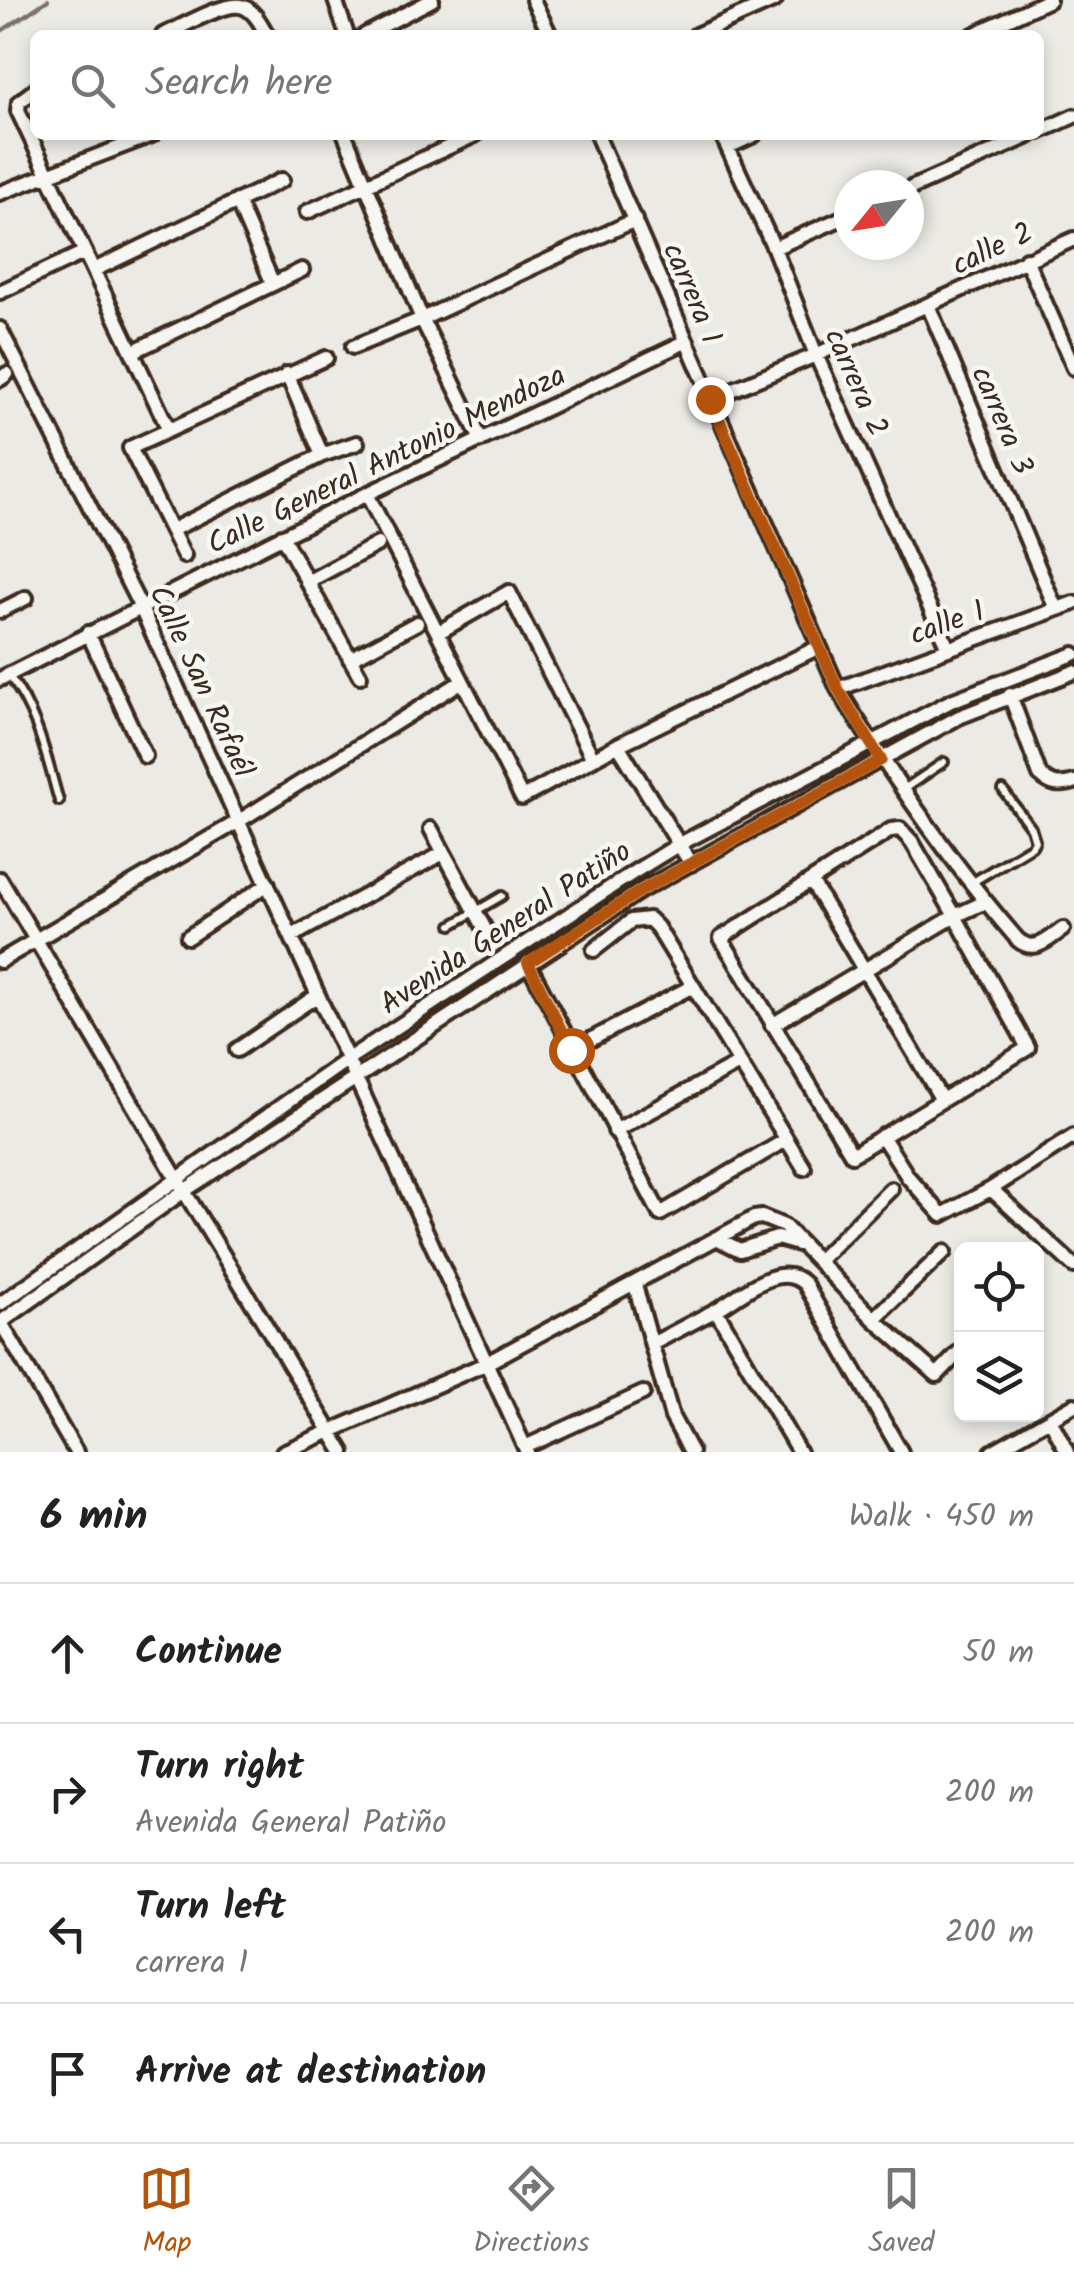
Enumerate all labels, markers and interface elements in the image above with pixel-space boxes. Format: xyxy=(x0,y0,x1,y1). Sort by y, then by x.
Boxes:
search box xyxy=(30,30,1044,140)
text: Search here xyxy=(145,55,332,115)
icon: search xyxy=(65,58,120,113)
north arrow xyxy=(834,170,924,260)
street label: calle 2 xyxy=(944,210,1042,290)
street label: carrera 1 xyxy=(648,236,734,352)
street label: carrera 2 xyxy=(810,321,900,445)
street label: Calle General Antonio Mendoza xyxy=(199,353,575,569)
street label: carrera 3 xyxy=(957,359,1046,483)
route end xyxy=(688,377,734,423)
street label: Calle San Rafaél xyxy=(135,578,266,786)
street label: calle 1 xyxy=(903,588,992,660)
street label: Avenida General Patiño xyxy=(371,829,642,1028)
route start xyxy=(549,1028,595,1074)
map controls xyxy=(954,1242,1044,1422)
button: locate xyxy=(954,1242,1044,1332)
button: layers xyxy=(954,1332,1044,1422)
text: 6 min xyxy=(40,1484,148,1551)
text: Walk · 450 m xyxy=(849,1492,1034,1543)
text: Continue xyxy=(135,1623,282,1683)
icon: ahead xyxy=(40,1626,95,1681)
text: 50 m xyxy=(963,1628,1034,1679)
text: Turn right xyxy=(135,1738,304,1798)
icon: right xyxy=(40,1766,95,1821)
text: 200 m xyxy=(945,1768,1034,1819)
text: Avenida General Patiño xyxy=(135,1798,446,1849)
text: Turn left xyxy=(135,1878,286,1938)
icon: left xyxy=(40,1906,95,1961)
text: 200 m xyxy=(945,1908,1034,1959)
text: carrera 1 xyxy=(135,1938,248,1989)
text: Arrive at destination xyxy=(135,2043,486,2103)
icon: arrive xyxy=(40,2046,95,2101)
tab: Map xyxy=(139,2161,194,2266)
tab: Directions xyxy=(473,2161,589,2266)
tab: Saved xyxy=(868,2161,935,2266)

